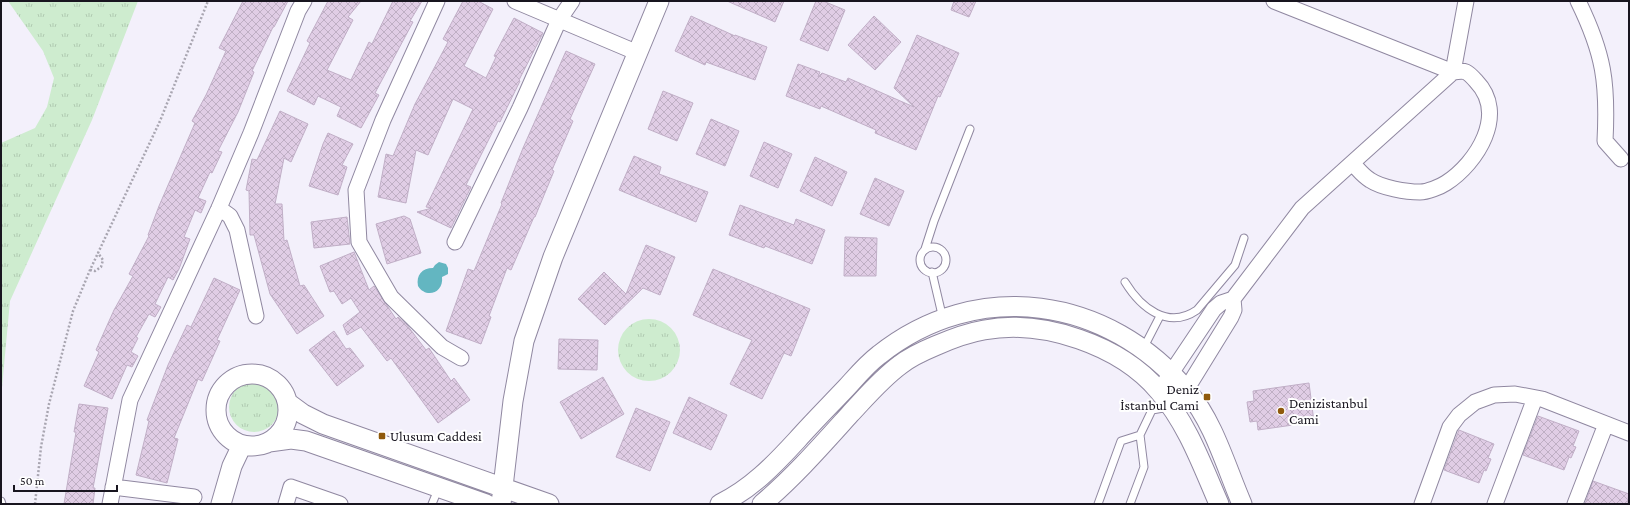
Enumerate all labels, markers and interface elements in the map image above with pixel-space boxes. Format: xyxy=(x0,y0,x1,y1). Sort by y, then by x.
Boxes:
place label: Deniz İstanbul Cami xyxy=(1120,381,1199,413)
marker: Deniz İstanbul Cami xyxy=(1202,392,1212,402)
place label: Denizistanbul Cami xyxy=(1289,395,1368,427)
marker: Denizistanbul Cami xyxy=(1276,406,1286,416)
place label: Ulusum Caddesi xyxy=(390,428,482,444)
marker: Ulusum Caddesi xyxy=(377,431,387,441)
scale bar xyxy=(14,467,117,493)
text: 50 m xyxy=(20,474,45,488)

